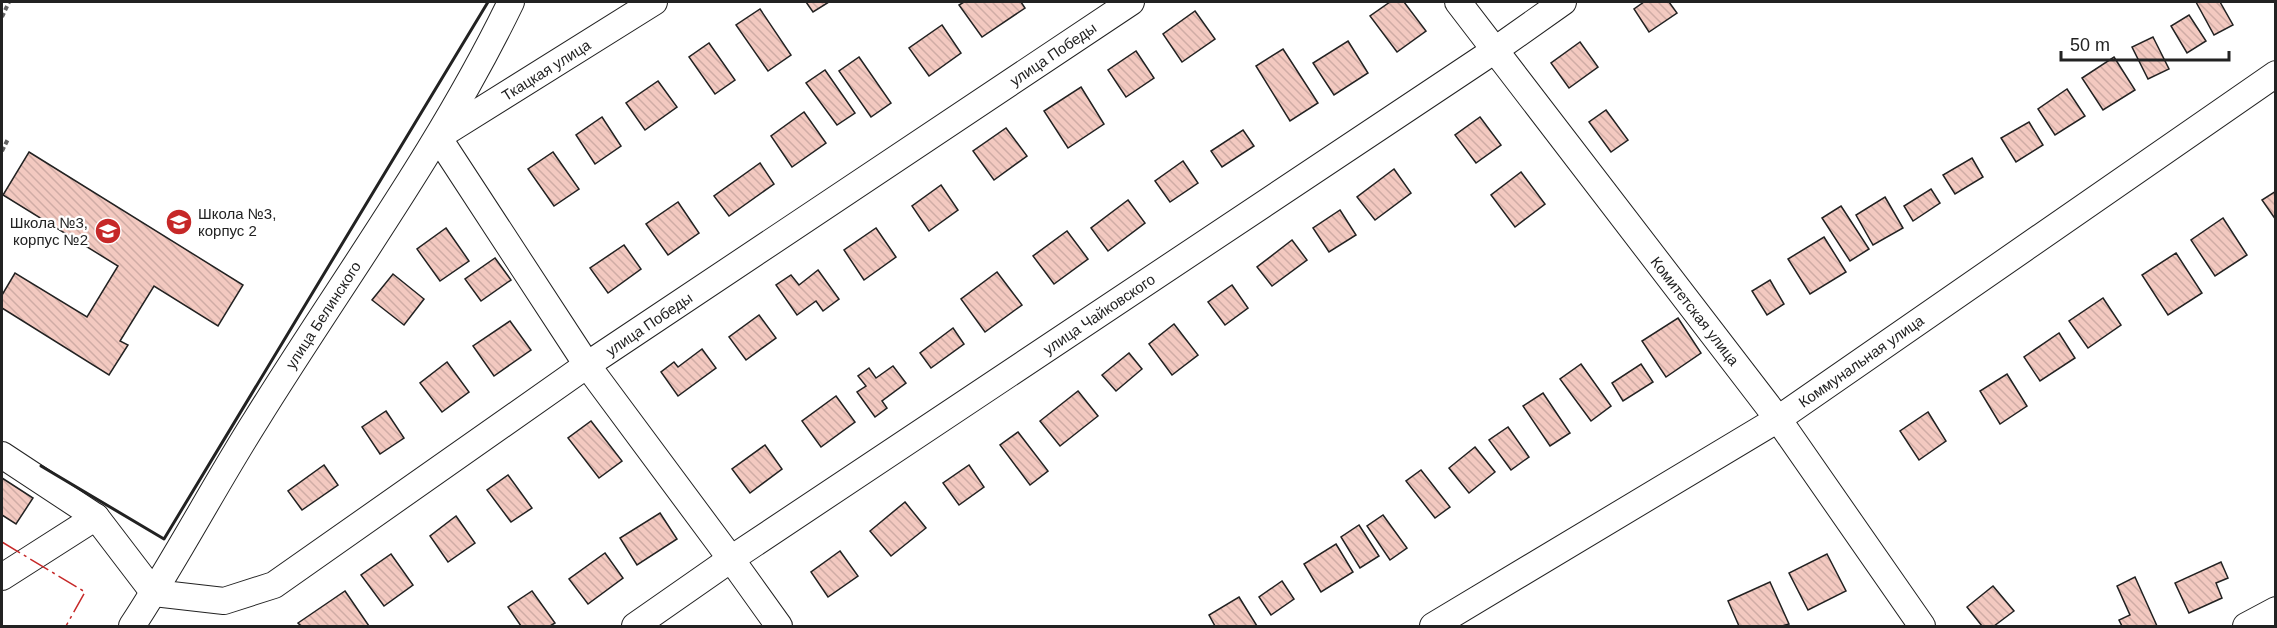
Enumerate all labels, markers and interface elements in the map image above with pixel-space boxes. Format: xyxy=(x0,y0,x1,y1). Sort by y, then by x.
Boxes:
street label: улица Победы xyxy=(1007,19,1099,89)
scale bar xyxy=(2061,24,2229,62)
text: 50 m xyxy=(2070,35,2110,55)
street label: Ткацкая улица xyxy=(499,36,594,104)
place label: Школа №3, корпус 2 xyxy=(198,205,276,239)
school or university icon: Школа №3, корпус 2 xyxy=(164,207,194,237)
place label: Школа №3, корпус №2 xyxy=(10,214,88,248)
school or university icon: Школа №3, корпус №2 xyxy=(93,216,123,246)
street label: Комитетская улица xyxy=(1647,253,1743,369)
street label: улица Белинского xyxy=(282,258,364,372)
street label: улица Чайковского xyxy=(1040,270,1158,358)
street label: улица Победы xyxy=(603,289,695,359)
street label: Коммунальная улица xyxy=(1795,311,1927,411)

